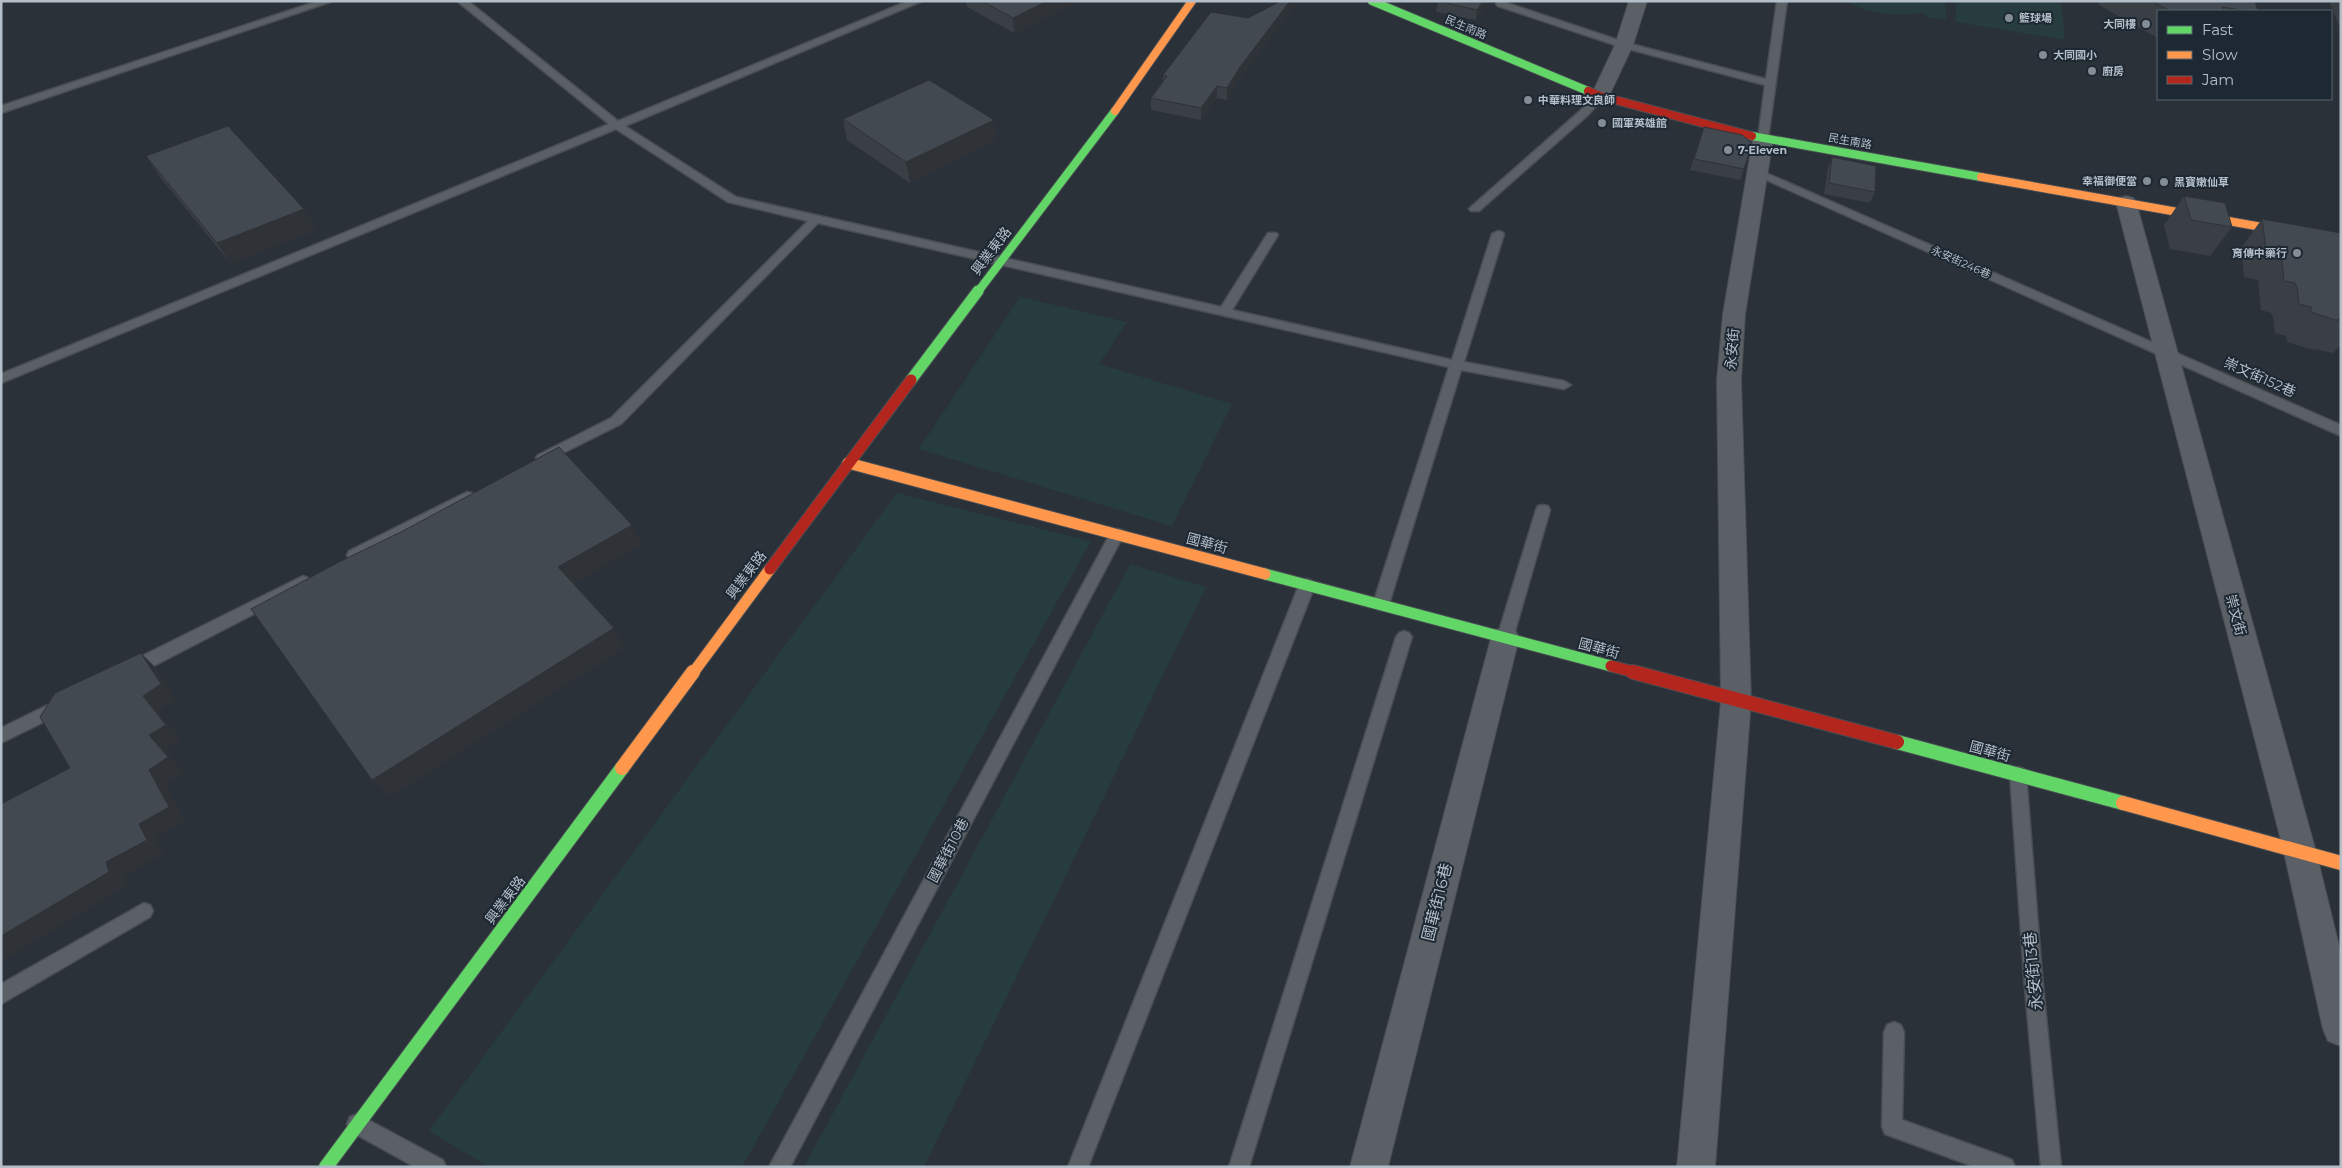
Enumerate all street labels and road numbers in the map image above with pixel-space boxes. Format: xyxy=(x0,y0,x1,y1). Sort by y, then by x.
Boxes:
street label: 民生南路 xyxy=(1443,12,1489,42)
street label: 民生南路 xyxy=(1827,130,1873,152)
street label: 興業東路 xyxy=(967,223,1015,279)
street label: 永安街246巷 xyxy=(1929,243,1993,281)
street label: 永安街 xyxy=(1721,327,1743,371)
street label: 崇文街152巷 xyxy=(2221,353,2299,401)
street label: 國華街 xyxy=(1184,529,1230,557)
street label: 興業東路 xyxy=(722,547,770,603)
street label: 崇文街 xyxy=(2222,592,2250,638)
street label: 國華街 xyxy=(1576,634,1622,662)
street label: 國華街 xyxy=(1967,737,2013,765)
street label: 國華街10巷 xyxy=(924,815,972,885)
street label: 國華街16巷 xyxy=(1418,861,1456,943)
street label: 興業東路 xyxy=(481,872,529,928)
street label: 永安街13巷 xyxy=(2020,931,2046,1011)

